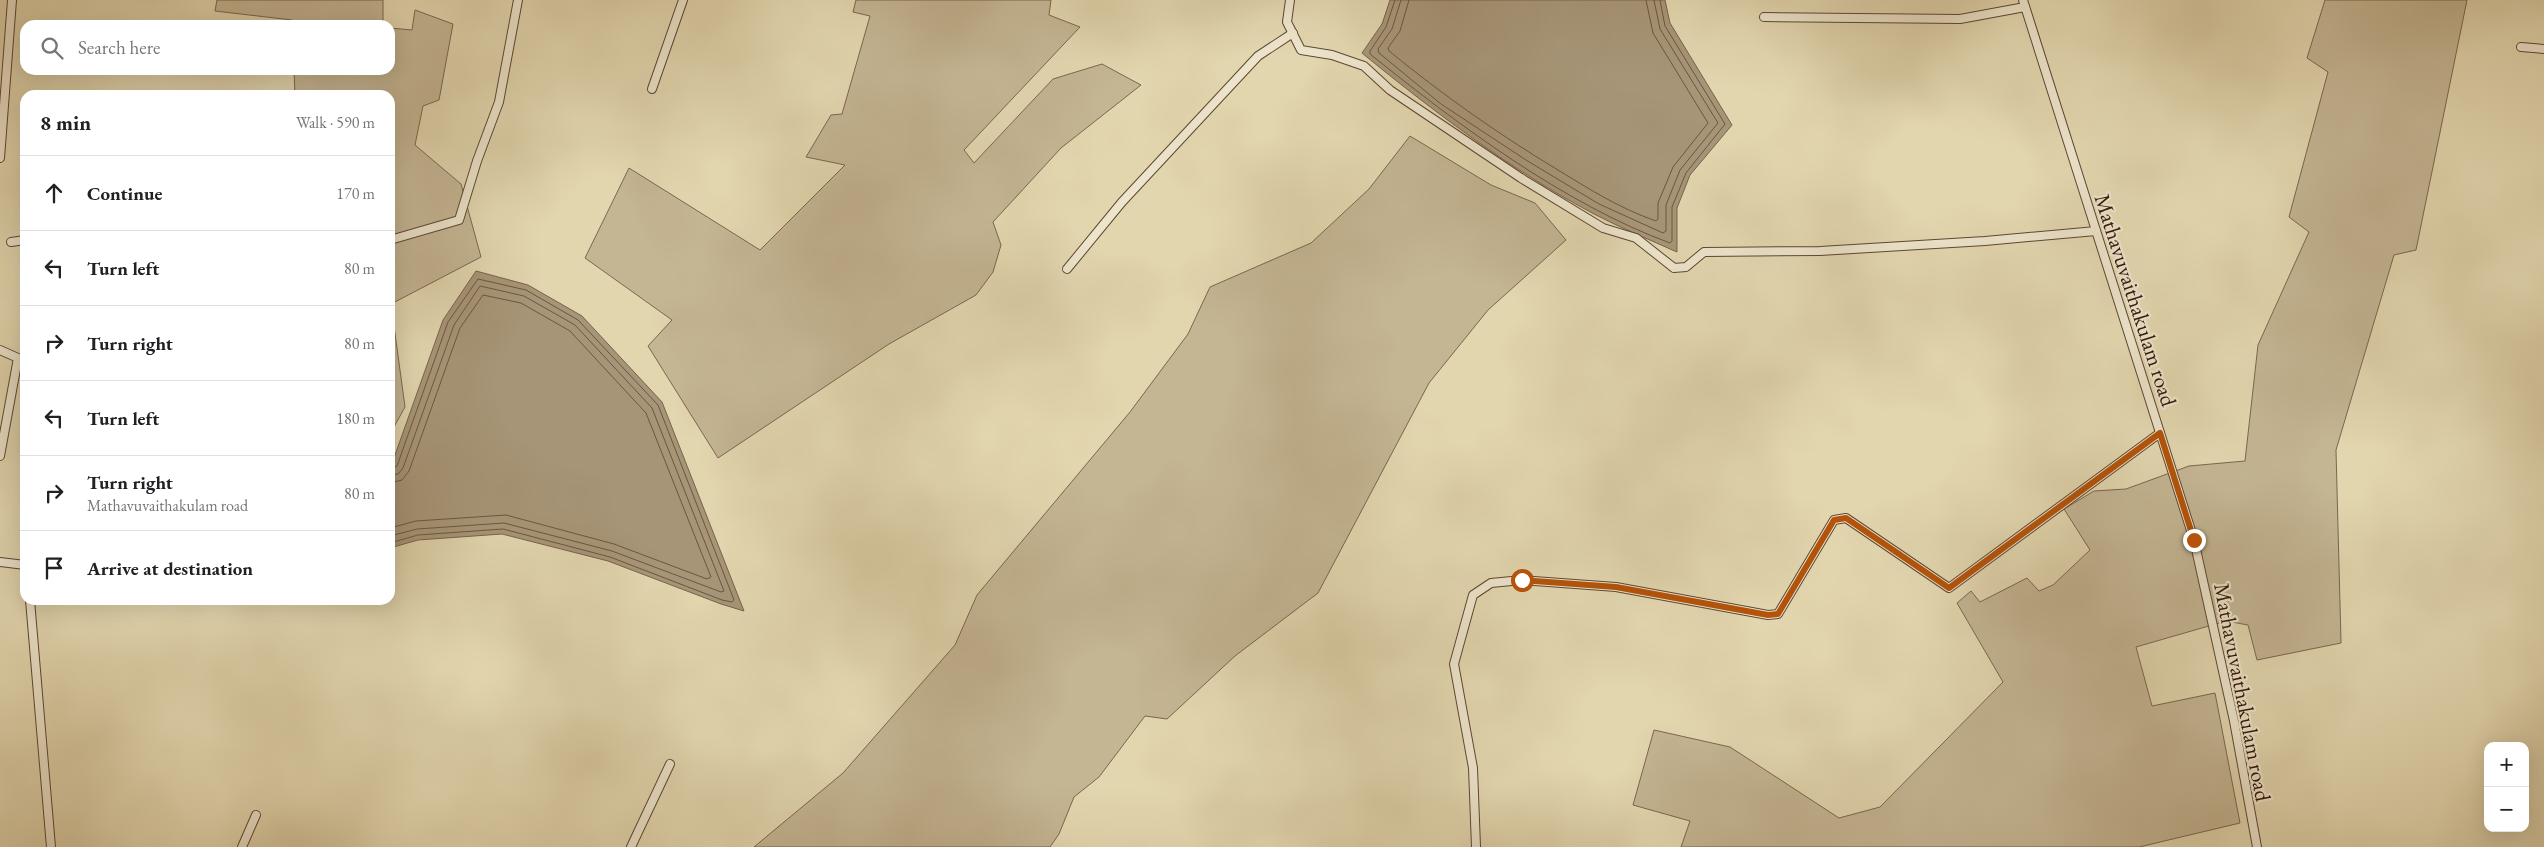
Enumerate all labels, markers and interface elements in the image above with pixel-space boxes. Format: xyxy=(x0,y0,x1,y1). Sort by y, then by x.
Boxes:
search box xyxy=(20,20,395,75)
icon: search xyxy=(38,34,66,62)
text: Search here xyxy=(78,35,160,60)
text: 8 min xyxy=(40,109,91,136)
text: Walk · 590 m xyxy=(296,112,375,133)
icon: ahead xyxy=(40,179,68,207)
text: Continue xyxy=(87,181,162,206)
text: 170 m xyxy=(336,183,375,204)
street label: Mathavuvaithakulam road xyxy=(2087,190,2184,411)
icon: left xyxy=(40,254,68,282)
text: Turn left xyxy=(87,256,159,281)
text: 80 m xyxy=(344,258,375,279)
icon: right xyxy=(40,329,68,357)
text: Turn right xyxy=(87,331,173,356)
text: 80 m xyxy=(344,333,375,354)
icon: left xyxy=(40,404,68,432)
text: Turn left xyxy=(87,406,159,431)
text: 180 m xyxy=(336,408,375,429)
text: Turn right xyxy=(87,470,173,495)
icon: right xyxy=(40,479,68,507)
text: 80 m xyxy=(344,483,375,504)
text: Mathavuvaithakulam road xyxy=(87,495,248,516)
route end xyxy=(2183,529,2206,552)
icon: arrive xyxy=(40,554,68,582)
text: Arrive at destination xyxy=(87,556,253,581)
route start xyxy=(1511,569,1534,592)
street label: Mathavuvaithakulam road xyxy=(2207,581,2278,805)
map controls xyxy=(2484,742,2529,832)
button: + xyxy=(2484,742,2529,787)
button: − xyxy=(2484,787,2529,832)

